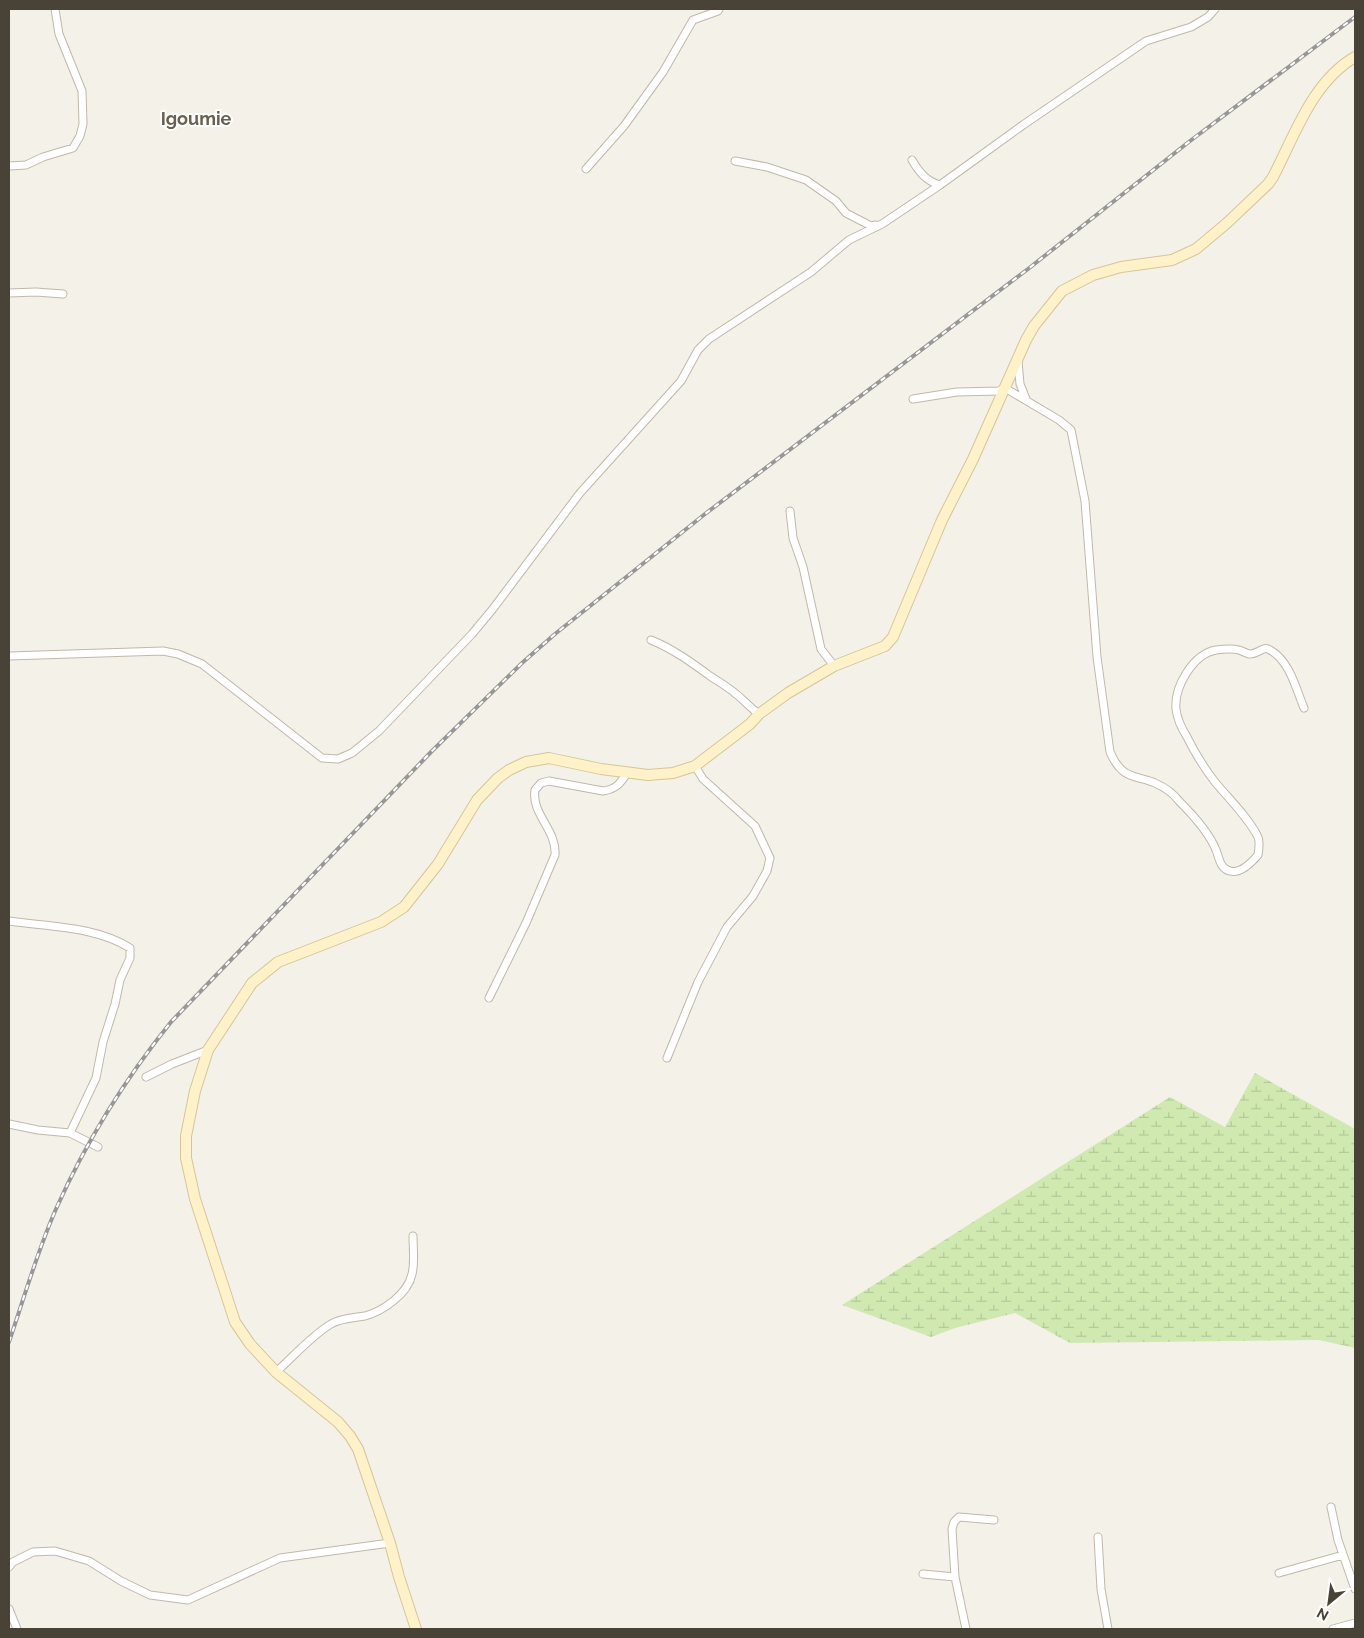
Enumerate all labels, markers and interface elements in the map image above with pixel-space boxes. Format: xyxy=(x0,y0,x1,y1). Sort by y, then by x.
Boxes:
district label: Igoumie xyxy=(161,108,232,129)
north arrow xyxy=(1304,1578,1354,1628)
text: N xyxy=(1314,1605,1331,1624)

